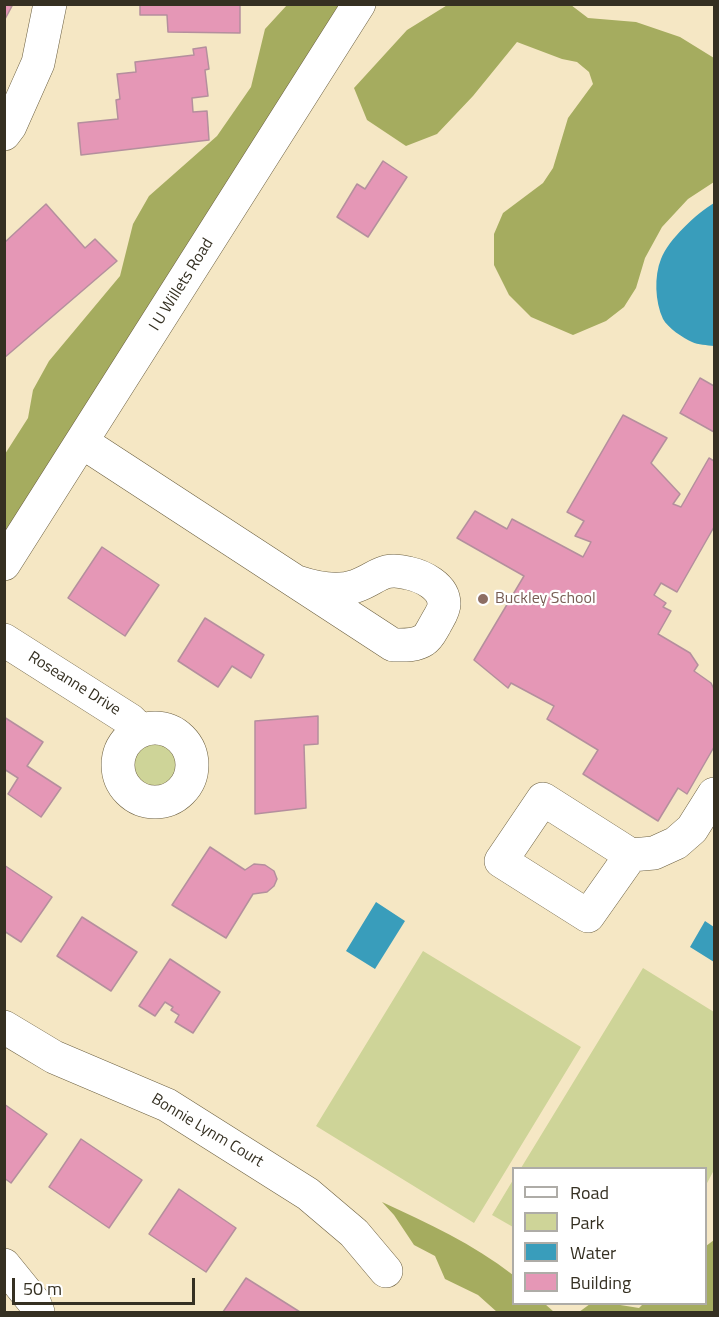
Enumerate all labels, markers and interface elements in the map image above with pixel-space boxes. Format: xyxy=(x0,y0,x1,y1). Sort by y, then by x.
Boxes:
street label: I U Willets Road xyxy=(146,235,218,335)
place label: Buckley School xyxy=(495,589,596,609)
marker: Buckley School xyxy=(476,592,490,606)
street label: Roseanne Drive xyxy=(24,648,124,720)
street label: Bonnie Lynm Court xyxy=(147,1090,267,1172)
legend xyxy=(512,1167,707,1305)
text: Road xyxy=(570,1179,609,1206)
text: Park xyxy=(570,1209,604,1236)
text: Water xyxy=(570,1239,616,1266)
scale bar xyxy=(15,1266,198,1304)
text: Building xyxy=(570,1269,631,1296)
text: 50 m xyxy=(23,1275,62,1302)

